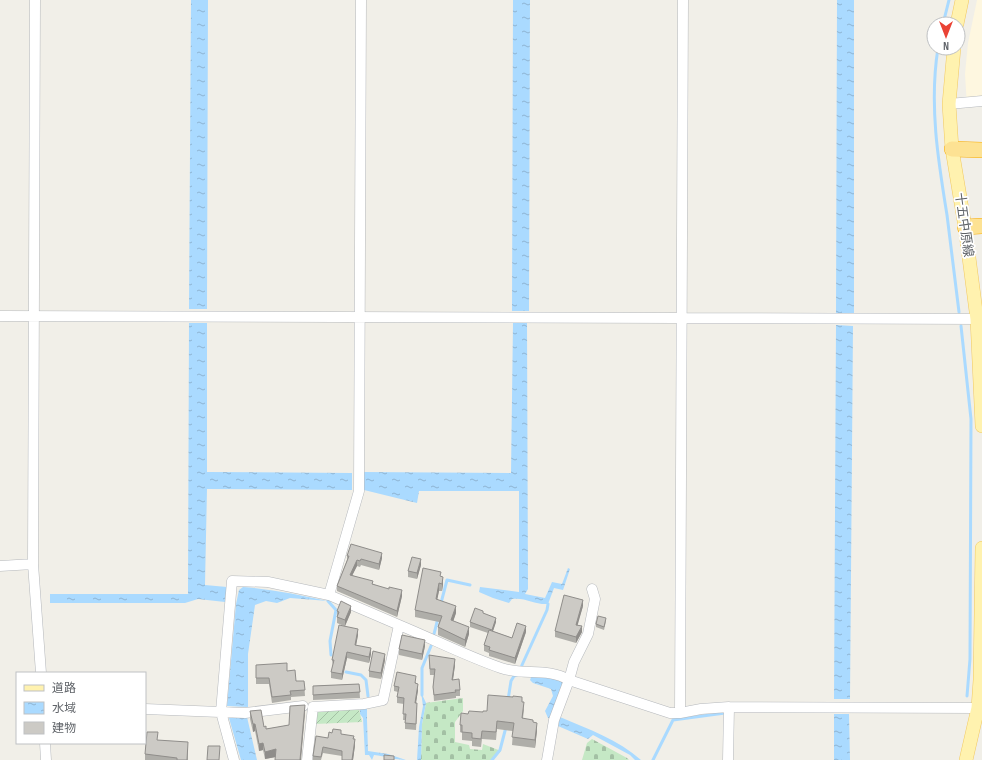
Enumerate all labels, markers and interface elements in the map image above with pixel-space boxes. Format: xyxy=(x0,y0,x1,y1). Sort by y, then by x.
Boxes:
north arrow xyxy=(926,16,966,56)
text: N xyxy=(943,39,949,52)
street label: 十五中原線 xyxy=(952,192,976,258)
legend xyxy=(16,672,146,744)
text: 道路 xyxy=(52,681,76,696)
text: 水域 xyxy=(52,701,76,716)
text: 建物 xyxy=(52,721,76,736)

